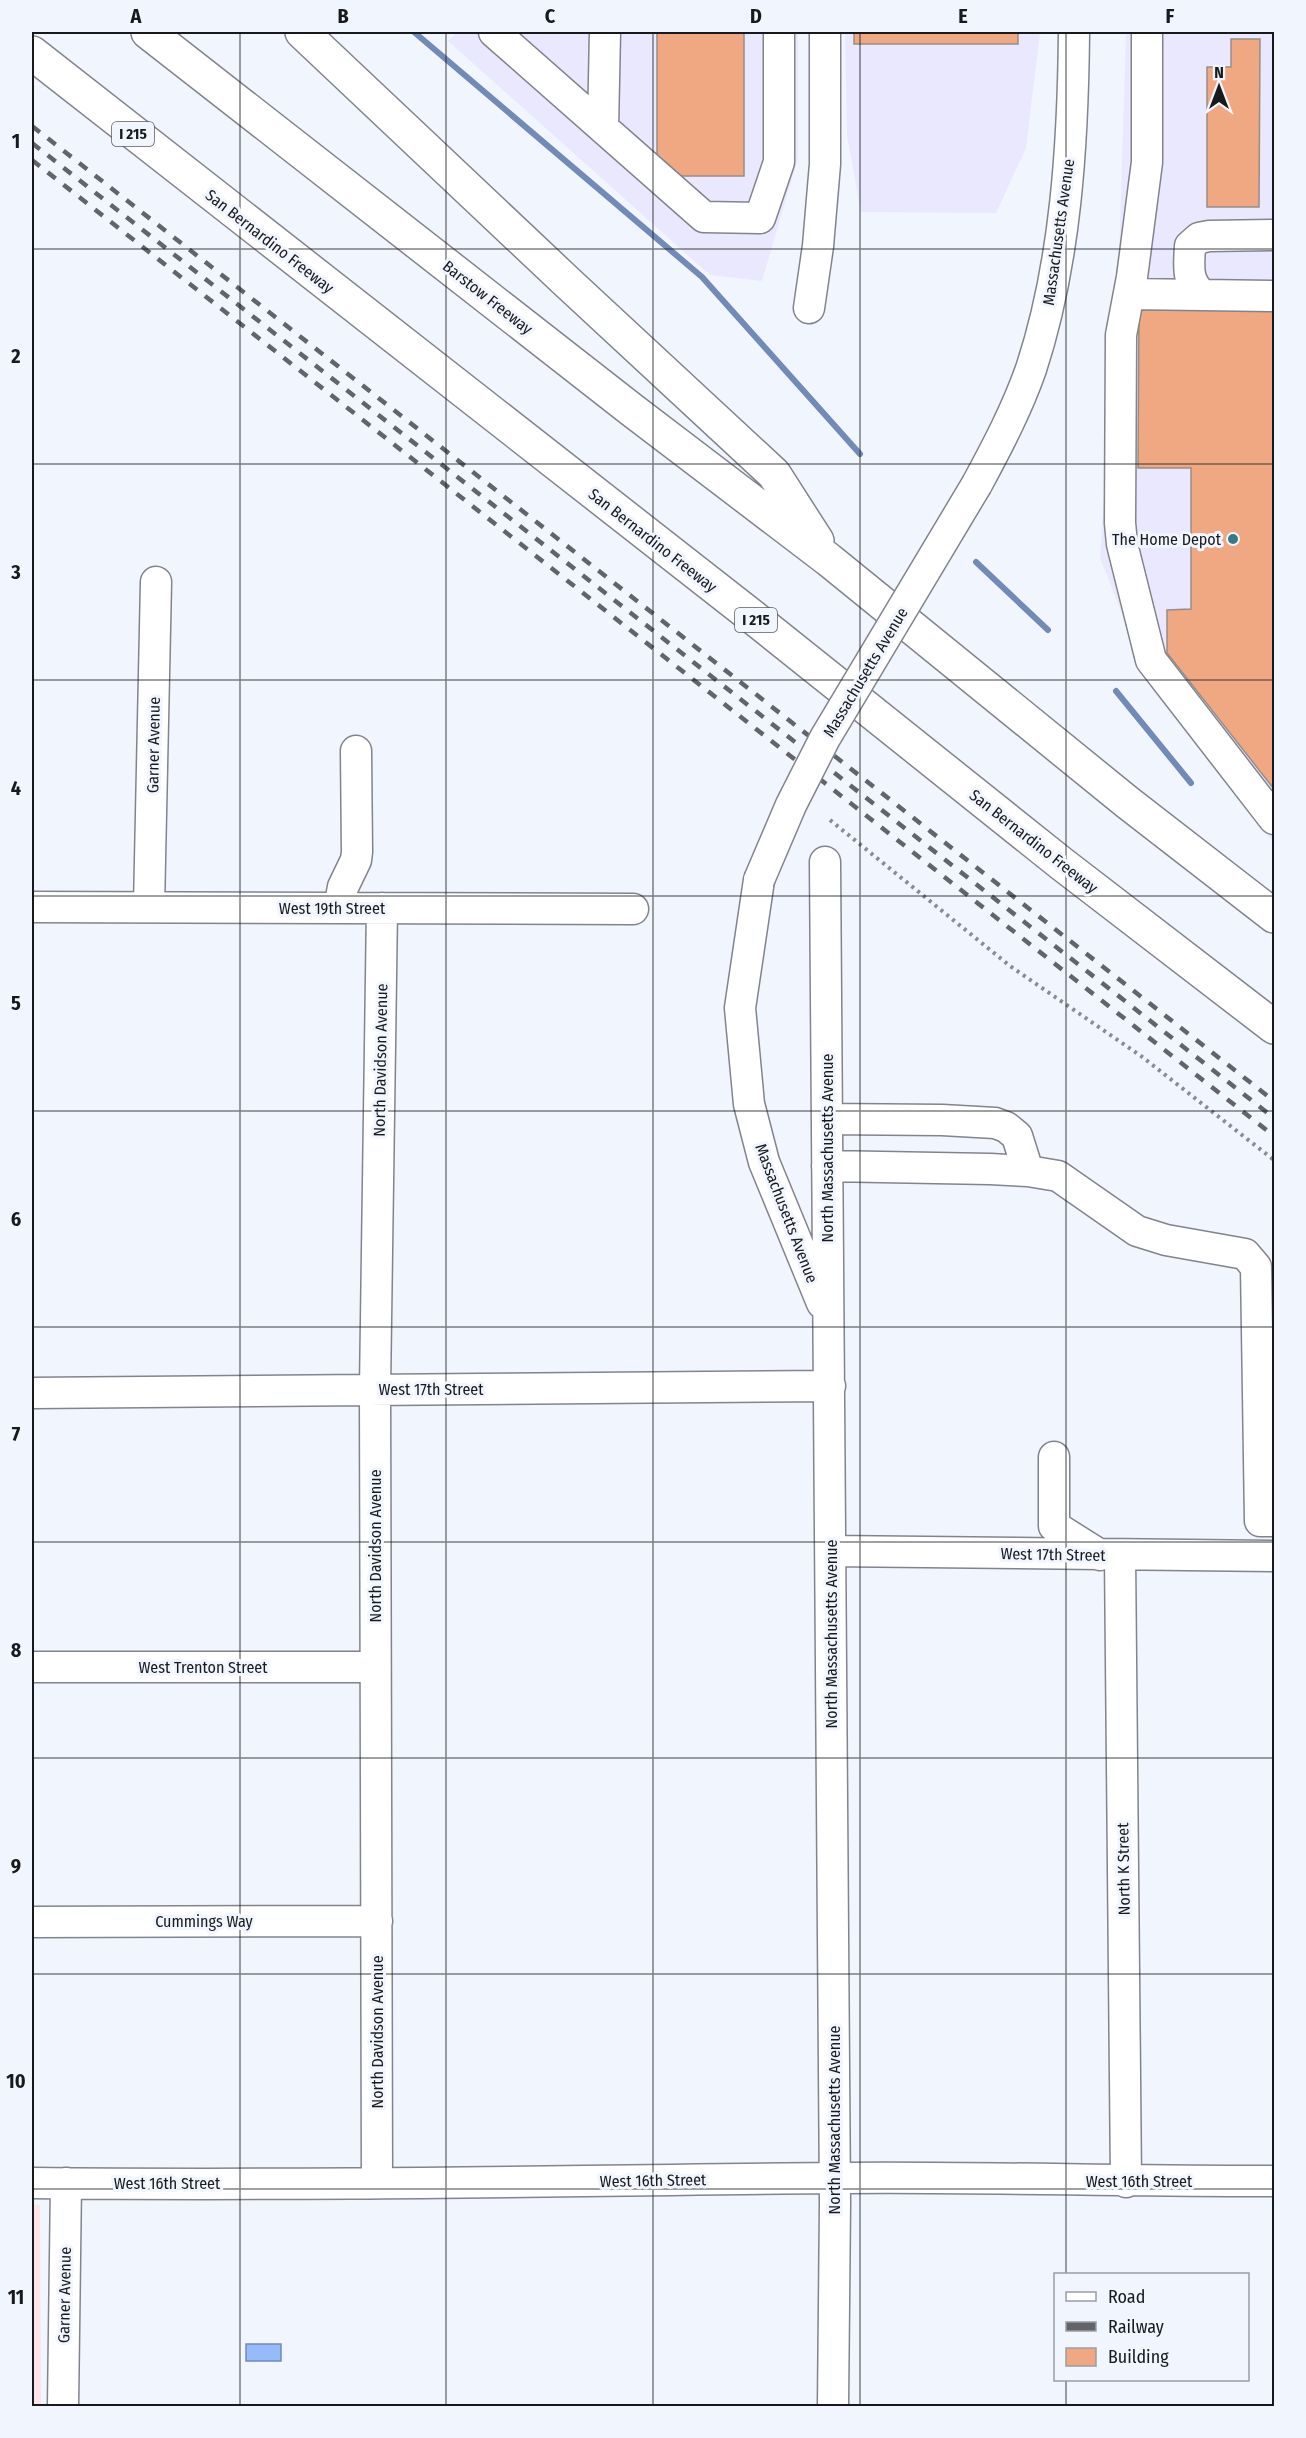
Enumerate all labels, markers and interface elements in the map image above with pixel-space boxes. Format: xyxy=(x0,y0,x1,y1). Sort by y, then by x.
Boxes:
text: A xyxy=(130,4,143,28)
text: B xyxy=(337,4,349,28)
text: C xyxy=(545,4,556,28)
text: D xyxy=(750,4,762,28)
text: E xyxy=(958,4,968,28)
text: F xyxy=(1166,4,1175,28)
north arrow xyxy=(1189,57,1249,117)
text: N xyxy=(1214,63,1224,82)
road number: I 215 xyxy=(112,122,154,146)
text: 1 xyxy=(12,129,20,153)
street label: Massachusetts Avenue xyxy=(1039,157,1078,307)
street label: San Bernardino Freeway xyxy=(202,186,338,298)
street label: Barstow Freeway xyxy=(439,256,537,339)
text: 2 xyxy=(10,344,21,368)
street label: San Bernardino Freeway xyxy=(585,485,721,597)
place label: The Home Depot xyxy=(1112,530,1222,549)
marker: The Home Depot xyxy=(1226,532,1240,546)
text: 3 xyxy=(10,560,21,584)
street label: Massachusetts Avenue xyxy=(819,604,912,741)
road number: I 215 xyxy=(735,608,777,632)
street label: Garner Avenue xyxy=(143,697,164,793)
text: 4 xyxy=(11,776,21,800)
street label: San Bernardino Freeway xyxy=(966,786,1102,898)
street label: West 19th Street xyxy=(279,899,386,918)
street label: North Davidson Avenue xyxy=(370,983,391,1137)
text: 5 xyxy=(11,991,21,1015)
street label: North Massachusetts Avenue xyxy=(818,1053,837,1243)
street label: Massachusetts Avenue xyxy=(751,1141,822,1286)
text: 6 xyxy=(11,1207,21,1231)
street label: West 17th Street xyxy=(378,1380,484,1399)
text: 7 xyxy=(12,1422,21,1446)
street label: North Davidson Avenue xyxy=(366,1469,385,1623)
street label: North Massachusetts Avenue xyxy=(822,1539,841,1729)
street label: West 17th Street xyxy=(1000,1544,1106,1565)
text: 8 xyxy=(11,1638,22,1662)
street label: West Trenton Street xyxy=(139,1658,268,1677)
street label: North K Street xyxy=(1113,1822,1134,1916)
text: 9 xyxy=(11,1854,21,1878)
street label: Cummings Way xyxy=(155,1912,254,1931)
street label: North Davidson Avenue xyxy=(368,1955,387,2109)
street label: North Massachusetts Avenue xyxy=(825,2025,844,2215)
text: 10 xyxy=(6,2069,26,2093)
street label: West 16th Street xyxy=(600,2170,707,2191)
street label: West 16th Street xyxy=(1086,2172,1193,2191)
street label: West 16th Street xyxy=(114,2174,221,2193)
street label: Garner Avenue xyxy=(54,2247,75,2343)
legend xyxy=(1054,2273,1249,2381)
text: 11 xyxy=(8,2285,24,2309)
text: Road xyxy=(1108,2286,1145,2308)
text: Railway xyxy=(1108,2316,1164,2338)
text: Building xyxy=(1108,2346,1169,2368)

